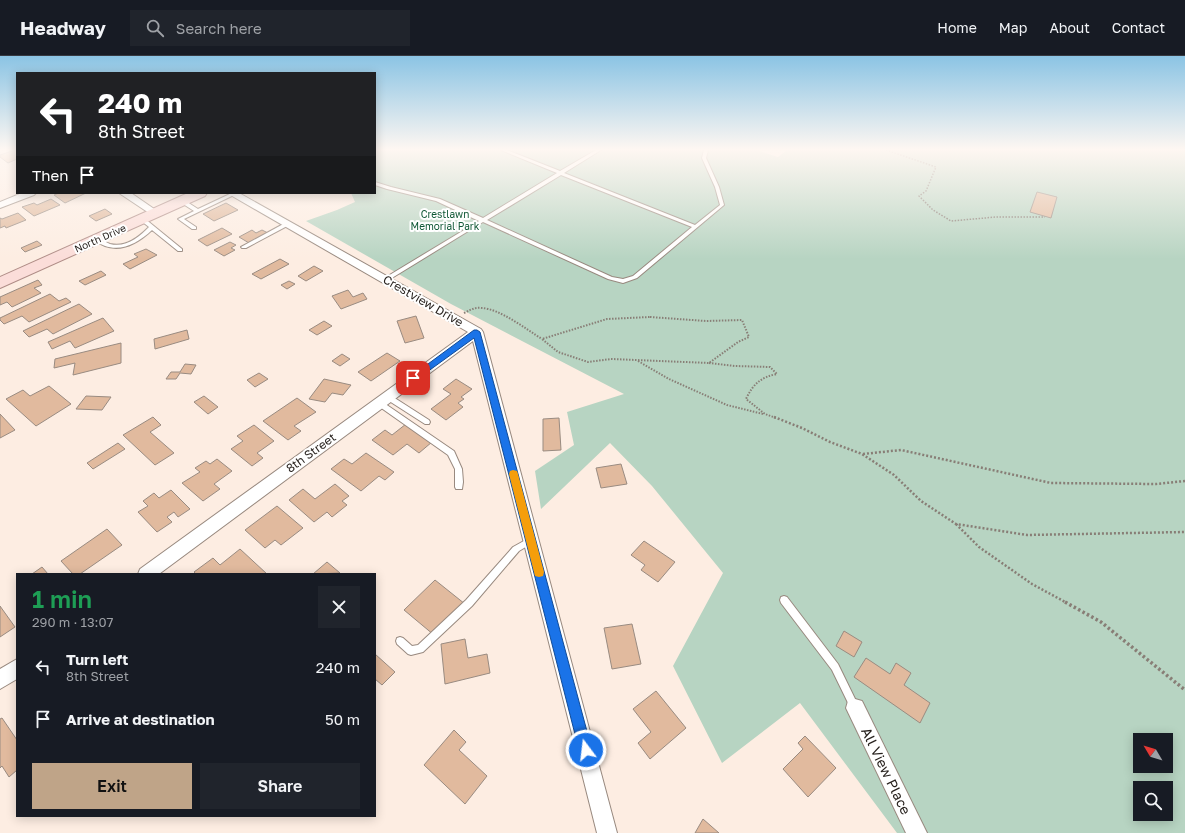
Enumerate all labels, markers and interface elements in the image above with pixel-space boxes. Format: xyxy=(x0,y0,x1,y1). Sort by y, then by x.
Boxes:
search box xyxy=(130,10,410,46)
text: Headway xyxy=(20,16,106,39)
icon: search xyxy=(144,17,166,39)
text: Search here xyxy=(176,19,262,37)
text: Home xyxy=(937,19,977,36)
text: Map xyxy=(999,19,1027,36)
text: About xyxy=(1049,19,1090,36)
text: Contact xyxy=(1112,19,1165,36)
text: 240 m xyxy=(98,86,182,119)
icon: left xyxy=(32,88,84,140)
text: 8th Street xyxy=(98,120,185,142)
icon: arrive xyxy=(76,164,98,186)
text: Then xyxy=(32,166,68,184)
park label: Crestlawn Memorial Park xyxy=(411,208,480,232)
street label: North Drive xyxy=(72,221,128,255)
street label: Crestview Drive xyxy=(380,271,466,330)
pin xyxy=(396,361,430,395)
icon: arrive xyxy=(402,367,424,389)
street label: 8th Street xyxy=(283,429,339,476)
text: 1 min xyxy=(32,584,92,613)
button: close xyxy=(318,586,360,628)
text: 290 m · 13:07 xyxy=(32,614,113,630)
text: Turn left xyxy=(66,650,128,668)
icon: left xyxy=(32,656,54,678)
text: 240 m xyxy=(316,658,360,676)
text: 8th Street xyxy=(66,668,129,684)
icon: arrive xyxy=(32,708,54,730)
text: Arrive at destination xyxy=(66,710,215,728)
text: 50 m xyxy=(325,710,360,728)
street label: All View Place xyxy=(858,724,915,817)
position arrow xyxy=(565,729,607,771)
north arrow xyxy=(1133,733,1173,773)
map controls xyxy=(1133,733,1173,821)
button: Exit xyxy=(32,763,192,809)
button: Share xyxy=(200,763,360,809)
button: search xyxy=(1133,781,1173,821)

